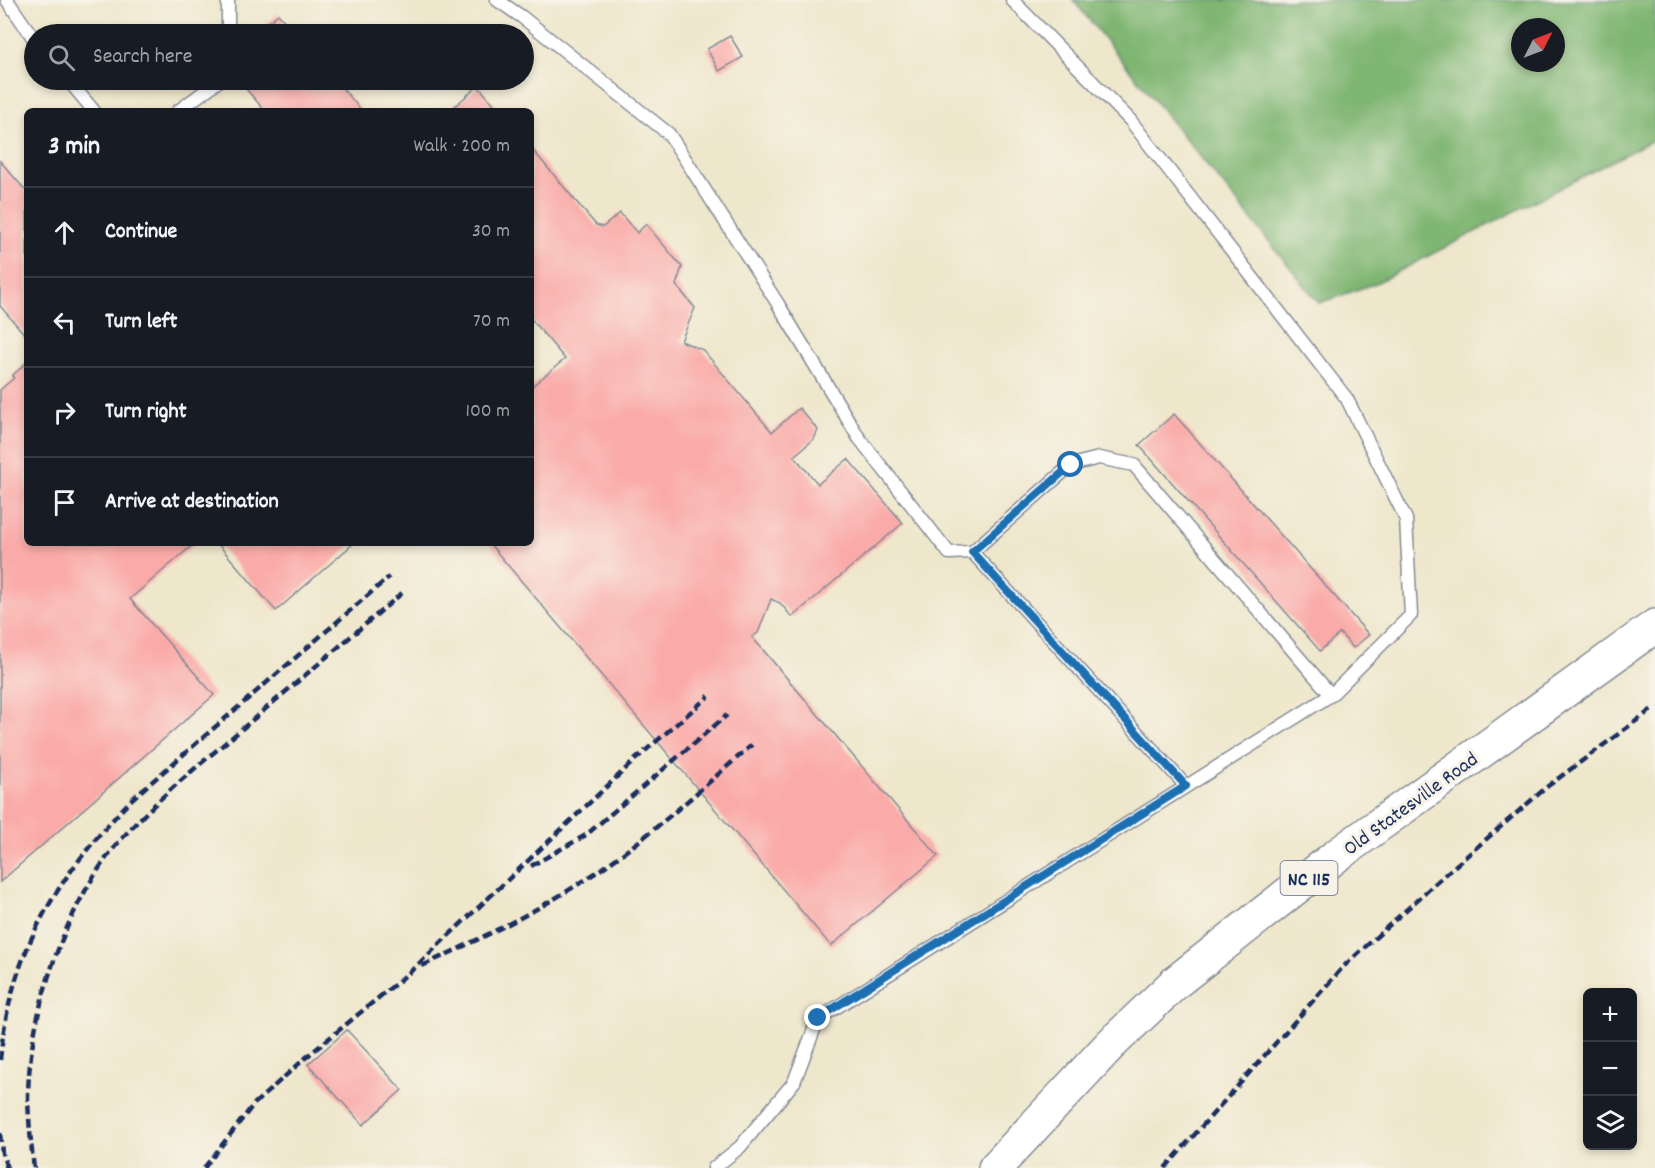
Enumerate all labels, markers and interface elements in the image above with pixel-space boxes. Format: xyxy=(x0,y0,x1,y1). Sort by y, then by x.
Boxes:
north arrow xyxy=(1511,18,1565,72)
search box xyxy=(24,24,534,90)
icon: search xyxy=(45,41,78,74)
text: Search here xyxy=(93,42,192,73)
text: 3 min xyxy=(48,129,100,166)
text: Walk · 200 m xyxy=(414,133,510,161)
icon: ahead xyxy=(48,216,81,249)
text: Continue xyxy=(105,217,177,248)
text: 30 m xyxy=(472,218,510,246)
icon: left xyxy=(48,306,81,339)
text: Turn left xyxy=(105,307,177,338)
text: 70 m xyxy=(473,308,510,336)
icon: right xyxy=(48,396,81,429)
text: Turn right xyxy=(105,397,187,428)
text: 100 m xyxy=(466,398,510,426)
route start xyxy=(1057,451,1083,477)
icon: arrive xyxy=(48,486,81,519)
text: Arrive at destination xyxy=(105,487,279,518)
street label: Old Statesville Road xyxy=(1338,746,1485,865)
road number: NC 115 xyxy=(1280,861,1338,895)
map controls xyxy=(1583,988,1637,1150)
button: + xyxy=(1583,988,1637,1042)
route end xyxy=(804,1004,830,1030)
button: − xyxy=(1583,1042,1637,1096)
button: layers xyxy=(1583,1096,1637,1150)

